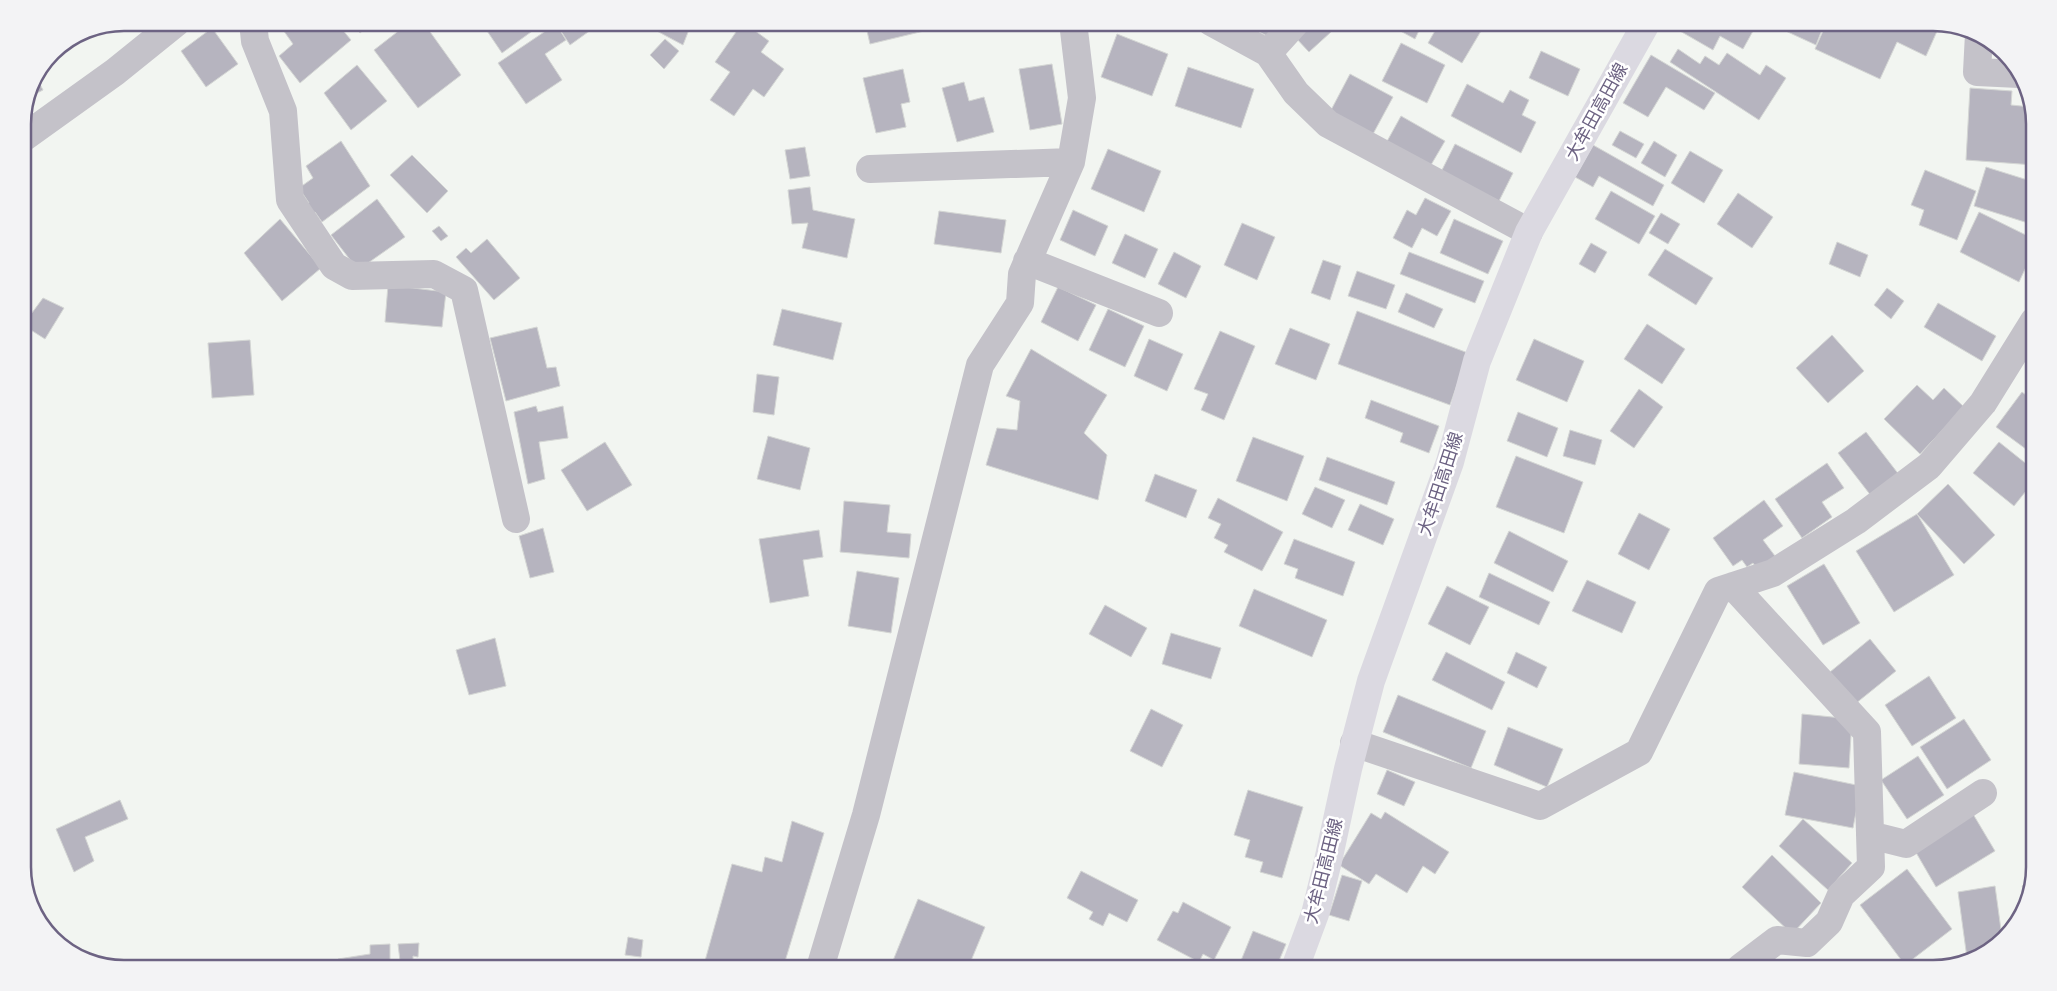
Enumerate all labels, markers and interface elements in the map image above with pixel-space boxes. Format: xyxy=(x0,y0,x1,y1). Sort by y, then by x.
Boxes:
street label: 大牟田高田線 xyxy=(1562,60,1632,164)
street label: 大牟田高田線 xyxy=(1414,429,1468,539)
street label: 大牟田高田線 xyxy=(1301,816,1347,926)

